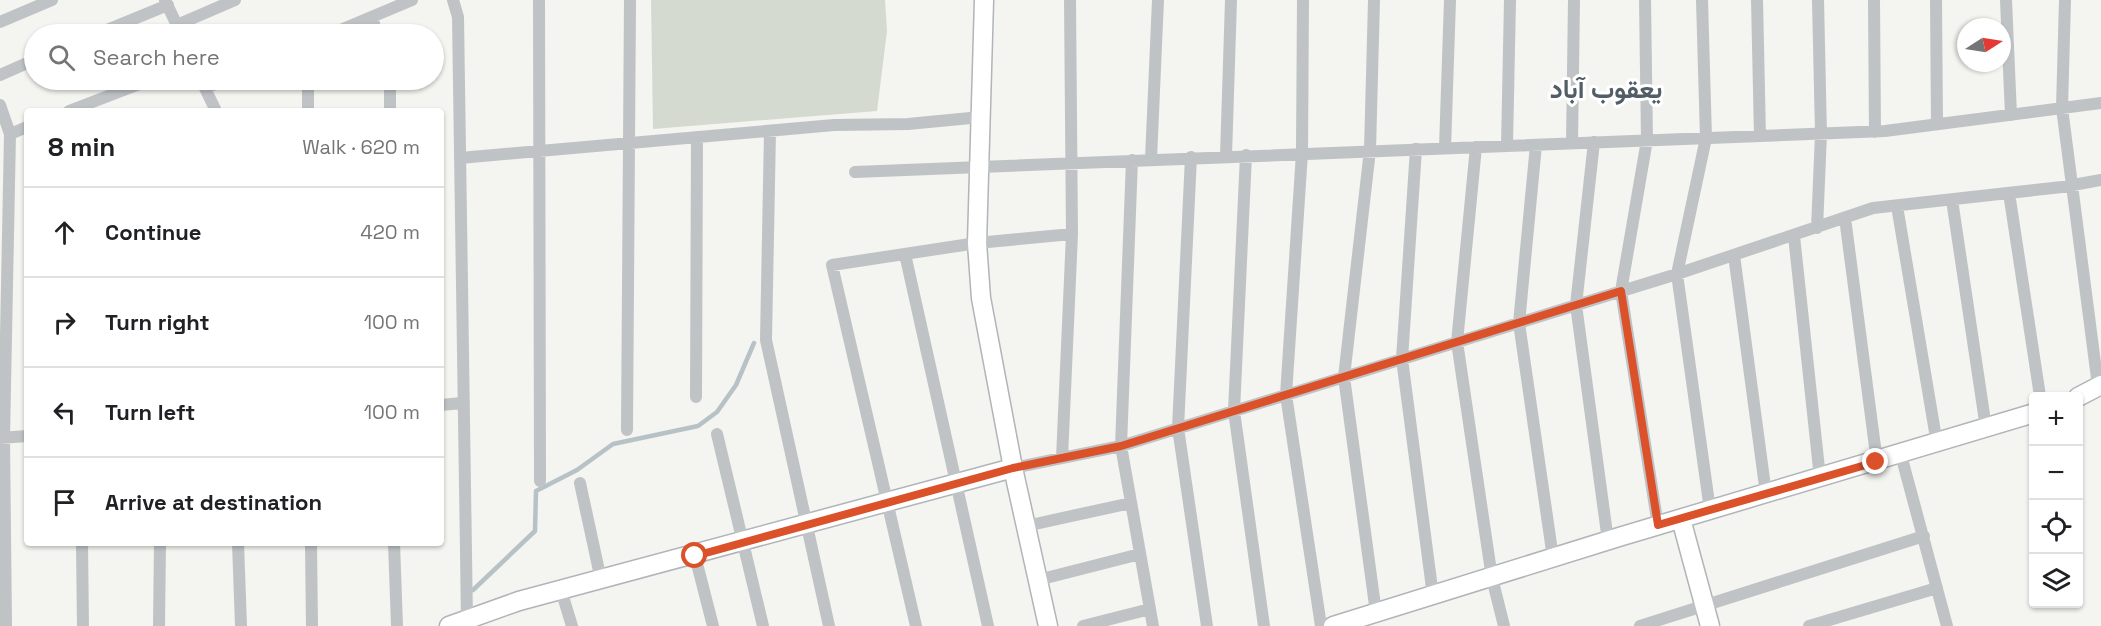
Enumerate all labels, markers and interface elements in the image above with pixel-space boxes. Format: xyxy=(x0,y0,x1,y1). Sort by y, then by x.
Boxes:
north arrow xyxy=(1957,18,2011,72)
search box xyxy=(24,24,444,90)
icon: search xyxy=(45,41,78,74)
text: Search here xyxy=(93,43,220,71)
district label: یعقوب آباد xyxy=(1550,72,1662,106)
text: 8 min xyxy=(48,130,115,164)
text: Walk · 620 m xyxy=(302,134,420,160)
icon: ahead xyxy=(48,216,81,249)
text: Continue xyxy=(105,218,201,246)
text: 420 m xyxy=(360,219,420,245)
icon: right xyxy=(48,306,81,339)
text: Turn right xyxy=(105,308,210,336)
text: 100 m xyxy=(364,309,420,335)
map controls xyxy=(2029,392,2083,608)
button: + xyxy=(2029,392,2083,446)
icon: left xyxy=(48,396,81,429)
text: Turn left xyxy=(105,398,195,426)
text: 100 m xyxy=(364,399,420,425)
button: − xyxy=(2029,446,2083,500)
route end xyxy=(1862,448,1888,474)
icon: arrive xyxy=(48,486,81,519)
text: Arrive at destination xyxy=(105,488,322,516)
button: locate xyxy=(2029,500,2083,554)
route start xyxy=(681,542,707,568)
button: layers xyxy=(2029,554,2083,608)

